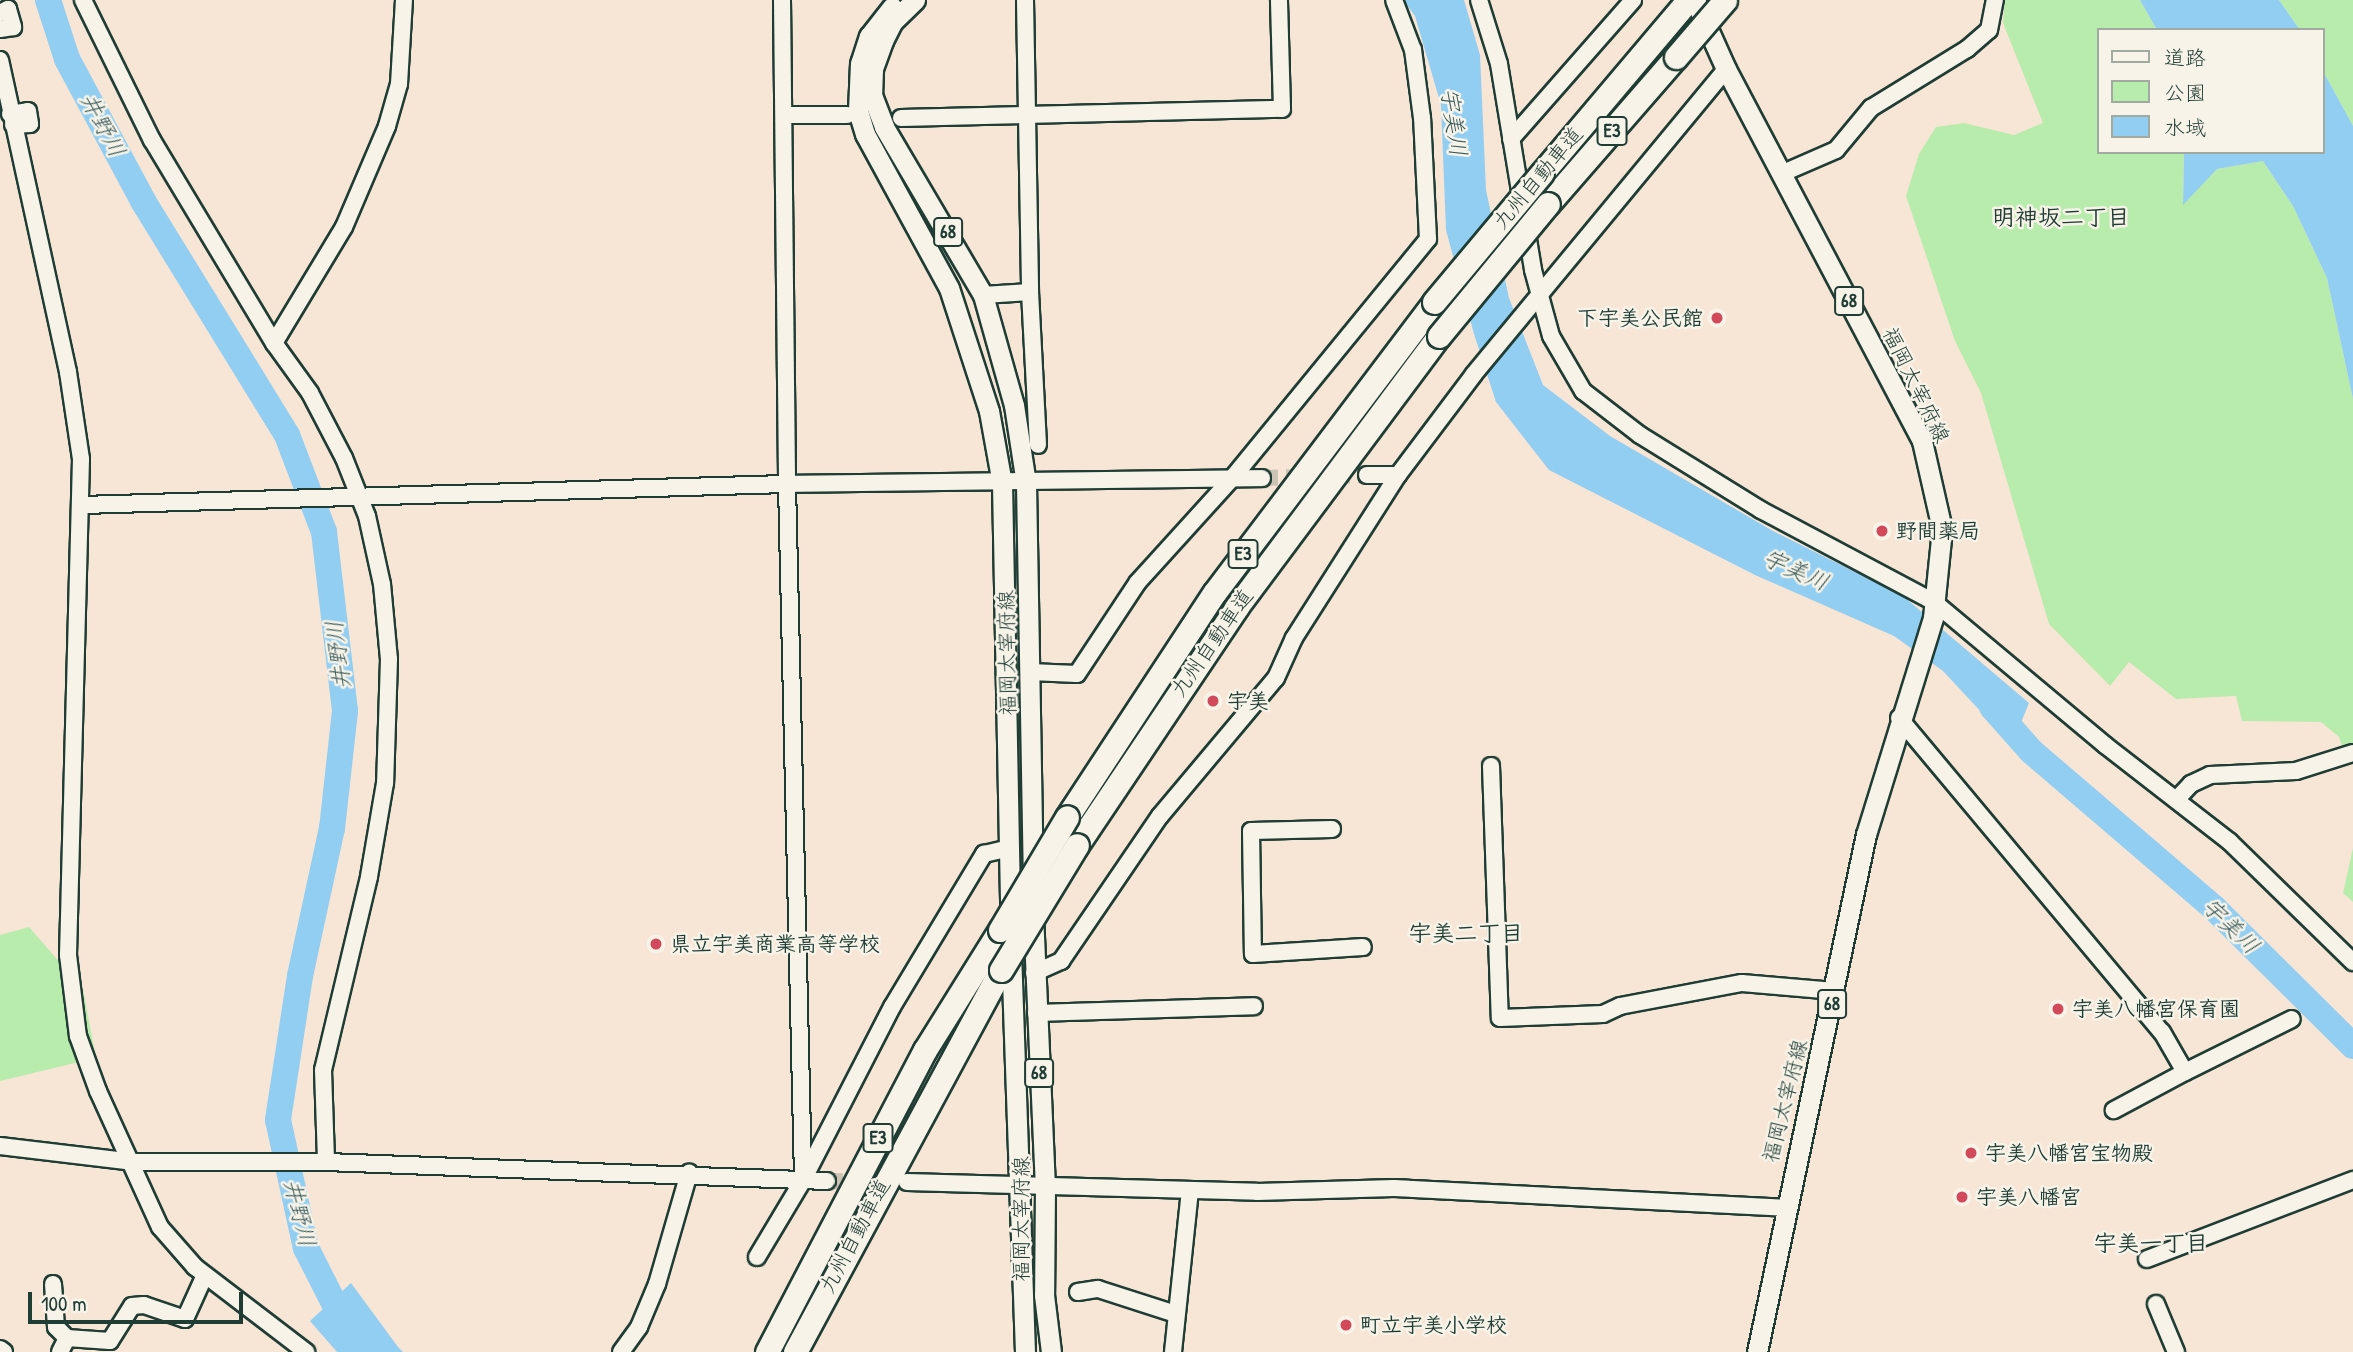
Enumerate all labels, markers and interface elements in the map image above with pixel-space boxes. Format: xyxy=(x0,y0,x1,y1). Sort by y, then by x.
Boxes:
legend xyxy=(2098,28,2325,154)
text: 道路 xyxy=(2164,43,2206,72)
text: 公園 xyxy=(2164,78,2206,107)
water label: 宇美川 xyxy=(1436,86,1472,158)
water label: 井野川 xyxy=(75,88,131,162)
text: 水域 xyxy=(2164,113,2206,142)
road number: E3 xyxy=(1596,116,1628,146)
street label: 九州自動車道 xyxy=(1488,122,1588,234)
district label: 明神坂二丁目 xyxy=(1992,203,2130,231)
road number: 68 xyxy=(932,216,964,248)
road number: 68 xyxy=(1833,286,1865,316)
place label: 下宇美公民館 xyxy=(1577,305,1703,331)
marker: 下宇美公民館 xyxy=(1709,310,1725,326)
street label: 福岡太宰府線 xyxy=(1877,323,1955,447)
place label: 野間薬局 xyxy=(1896,518,1980,544)
marker: 野間薬局 xyxy=(1874,523,1890,539)
road number: E3 xyxy=(1227,538,1259,569)
water label: 宇美川 xyxy=(1759,543,1833,597)
street label: 九州自動車道 xyxy=(1166,584,1258,702)
street label: 福岡太宰府線 xyxy=(993,590,1021,716)
water label: 井野川 xyxy=(320,619,356,691)
place label: 宇美 xyxy=(1227,688,1269,714)
marker: 宇美 xyxy=(1205,693,1221,709)
water label: 宇美川 xyxy=(2197,892,2265,960)
district label: 宇美二丁目 xyxy=(1409,919,1523,947)
place label: 県立宇美商業高等学校 xyxy=(670,931,880,957)
marker: 県立宇美商業高等学校 xyxy=(648,936,664,952)
road number: 68 xyxy=(1816,988,1848,1020)
place label: 宇美八幡宮保育園 xyxy=(2072,996,2240,1022)
marker: 宇美八幡宮保育園 xyxy=(2050,1001,2066,1017)
street label: 福岡太宰府線 xyxy=(1758,1037,1812,1165)
road number: 68 xyxy=(1023,1058,1055,1088)
road number: E3 xyxy=(862,1122,894,1154)
place label: 宇美八幡宮宝物殿 xyxy=(1985,1140,2153,1166)
marker: 宇美八幡宮宝物殿 xyxy=(1963,1145,1979,1161)
street label: 福岡太宰府線 xyxy=(1008,1156,1034,1282)
street label: 九州自動車道 xyxy=(814,1174,896,1298)
water label: 井野川 xyxy=(278,1176,322,1250)
place label: 宇美八幡宮 xyxy=(1976,1184,2081,1210)
marker: 宇美八幡宮 xyxy=(1954,1189,1970,1205)
district label: 宇美一丁目 xyxy=(2094,1229,2208,1257)
scale bar xyxy=(32,1278,247,1322)
text: 100 m xyxy=(41,1289,87,1318)
place label: 町立宇美小学校 xyxy=(1360,1312,1507,1338)
marker: 町立宇美小学校 xyxy=(1338,1317,1354,1333)

